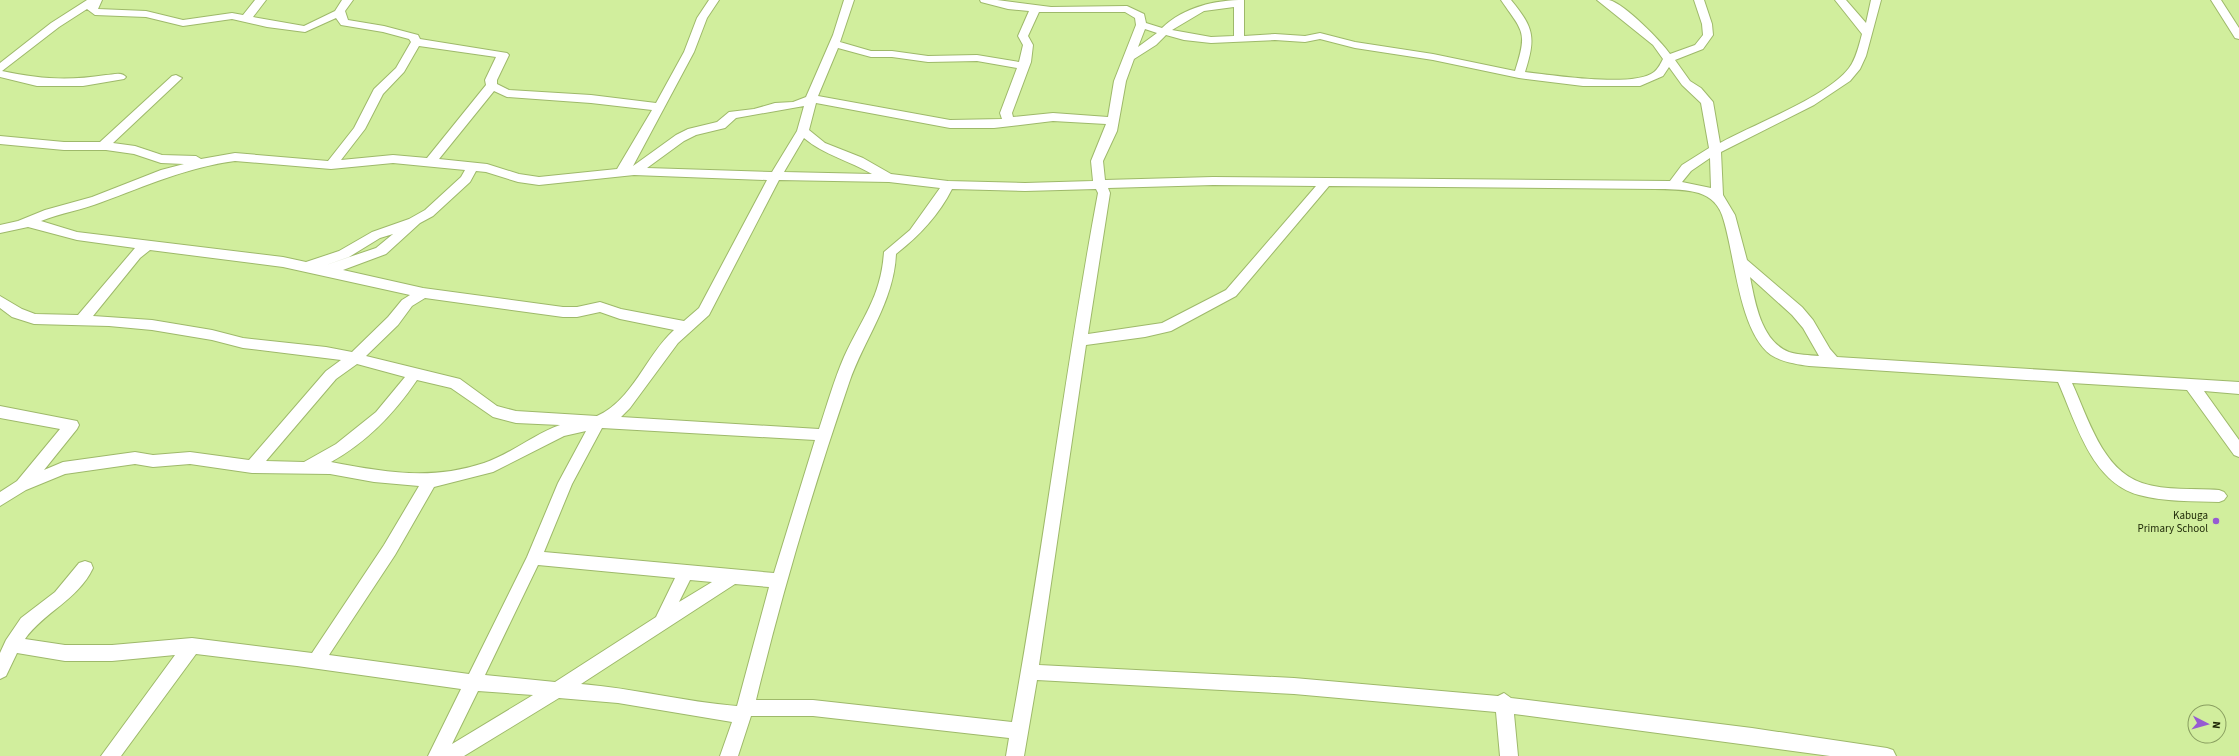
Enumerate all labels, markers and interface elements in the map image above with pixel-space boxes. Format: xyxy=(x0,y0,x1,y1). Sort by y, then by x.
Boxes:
place label: Kabuga Primary School xyxy=(2138,508,2208,536)
marker: Kabuga Primary School xyxy=(2211,516,2221,526)
north arrow xyxy=(2187,704,2227,744)
text: N xyxy=(2209,721,2224,729)

